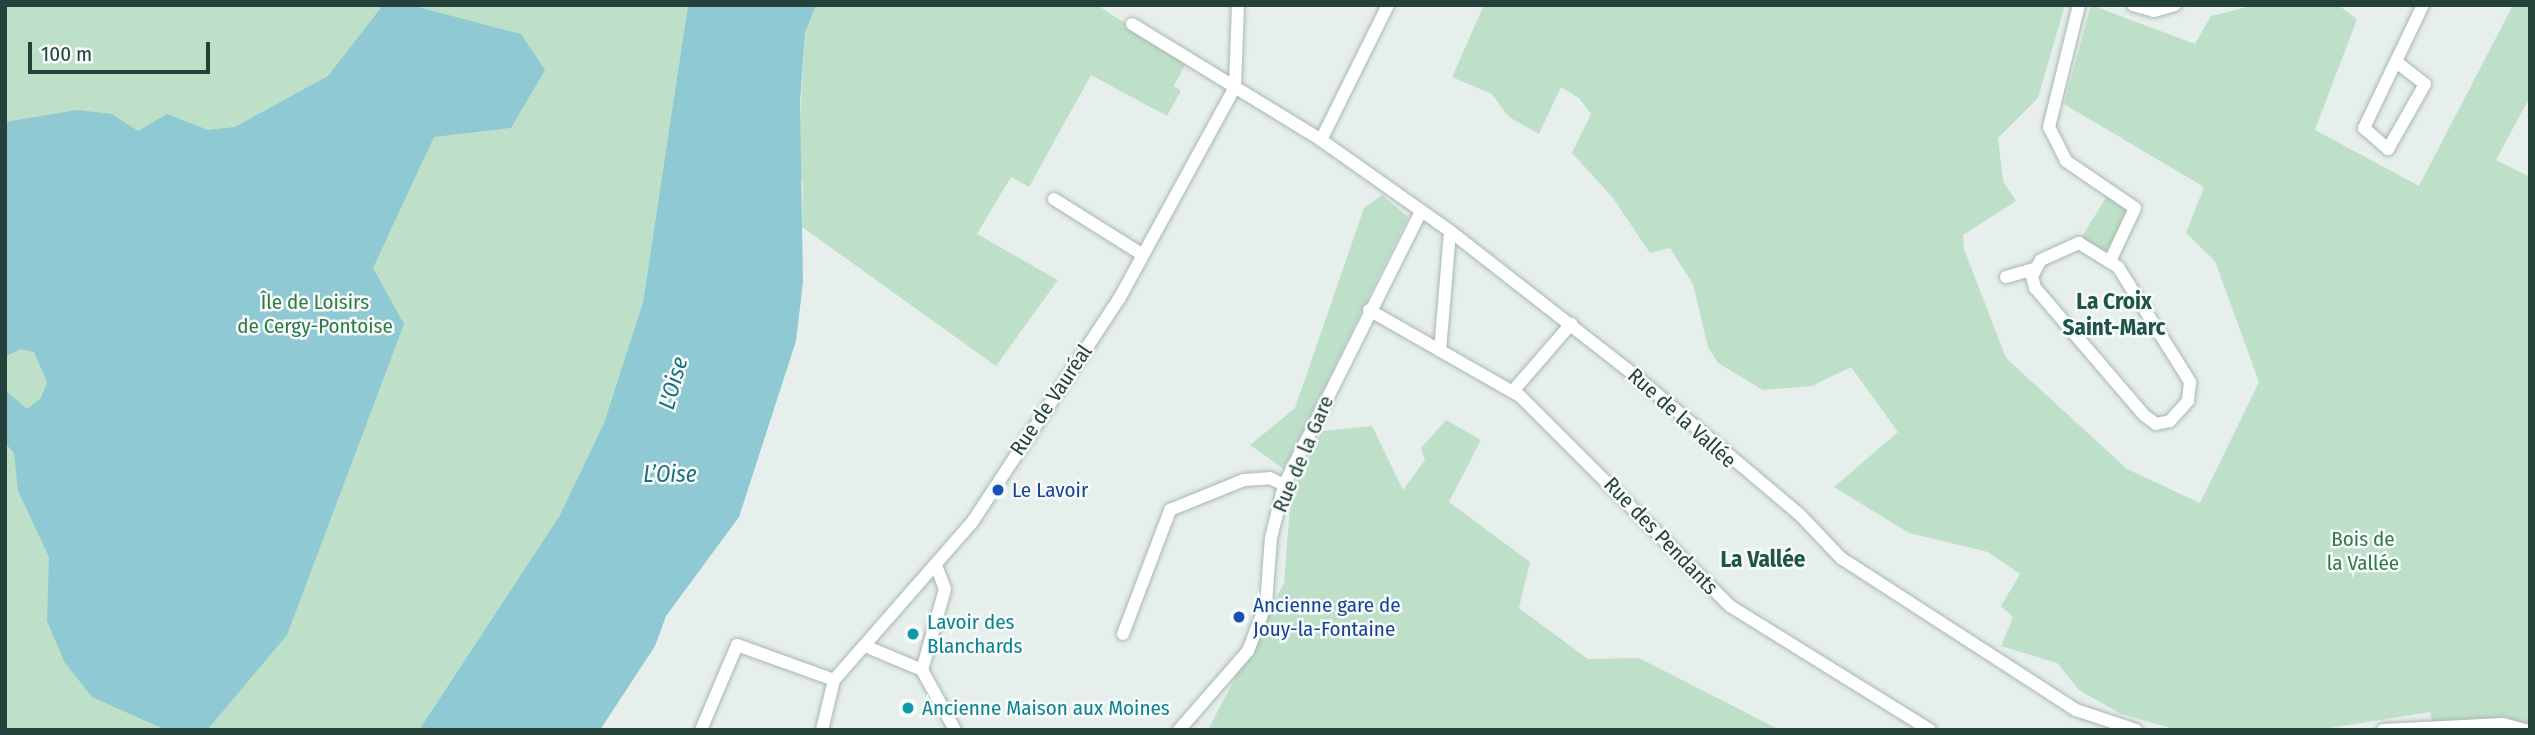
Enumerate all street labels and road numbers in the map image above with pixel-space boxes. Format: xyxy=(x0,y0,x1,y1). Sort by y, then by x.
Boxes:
street label: Rue de Vauréal xyxy=(1005,340,1097,460)
street label: Rue de la Vallée xyxy=(1623,363,1741,473)
street label: Rue de la Gare xyxy=(1267,392,1339,516)
street label: Rue des Pendants xyxy=(1599,472,1723,600)

